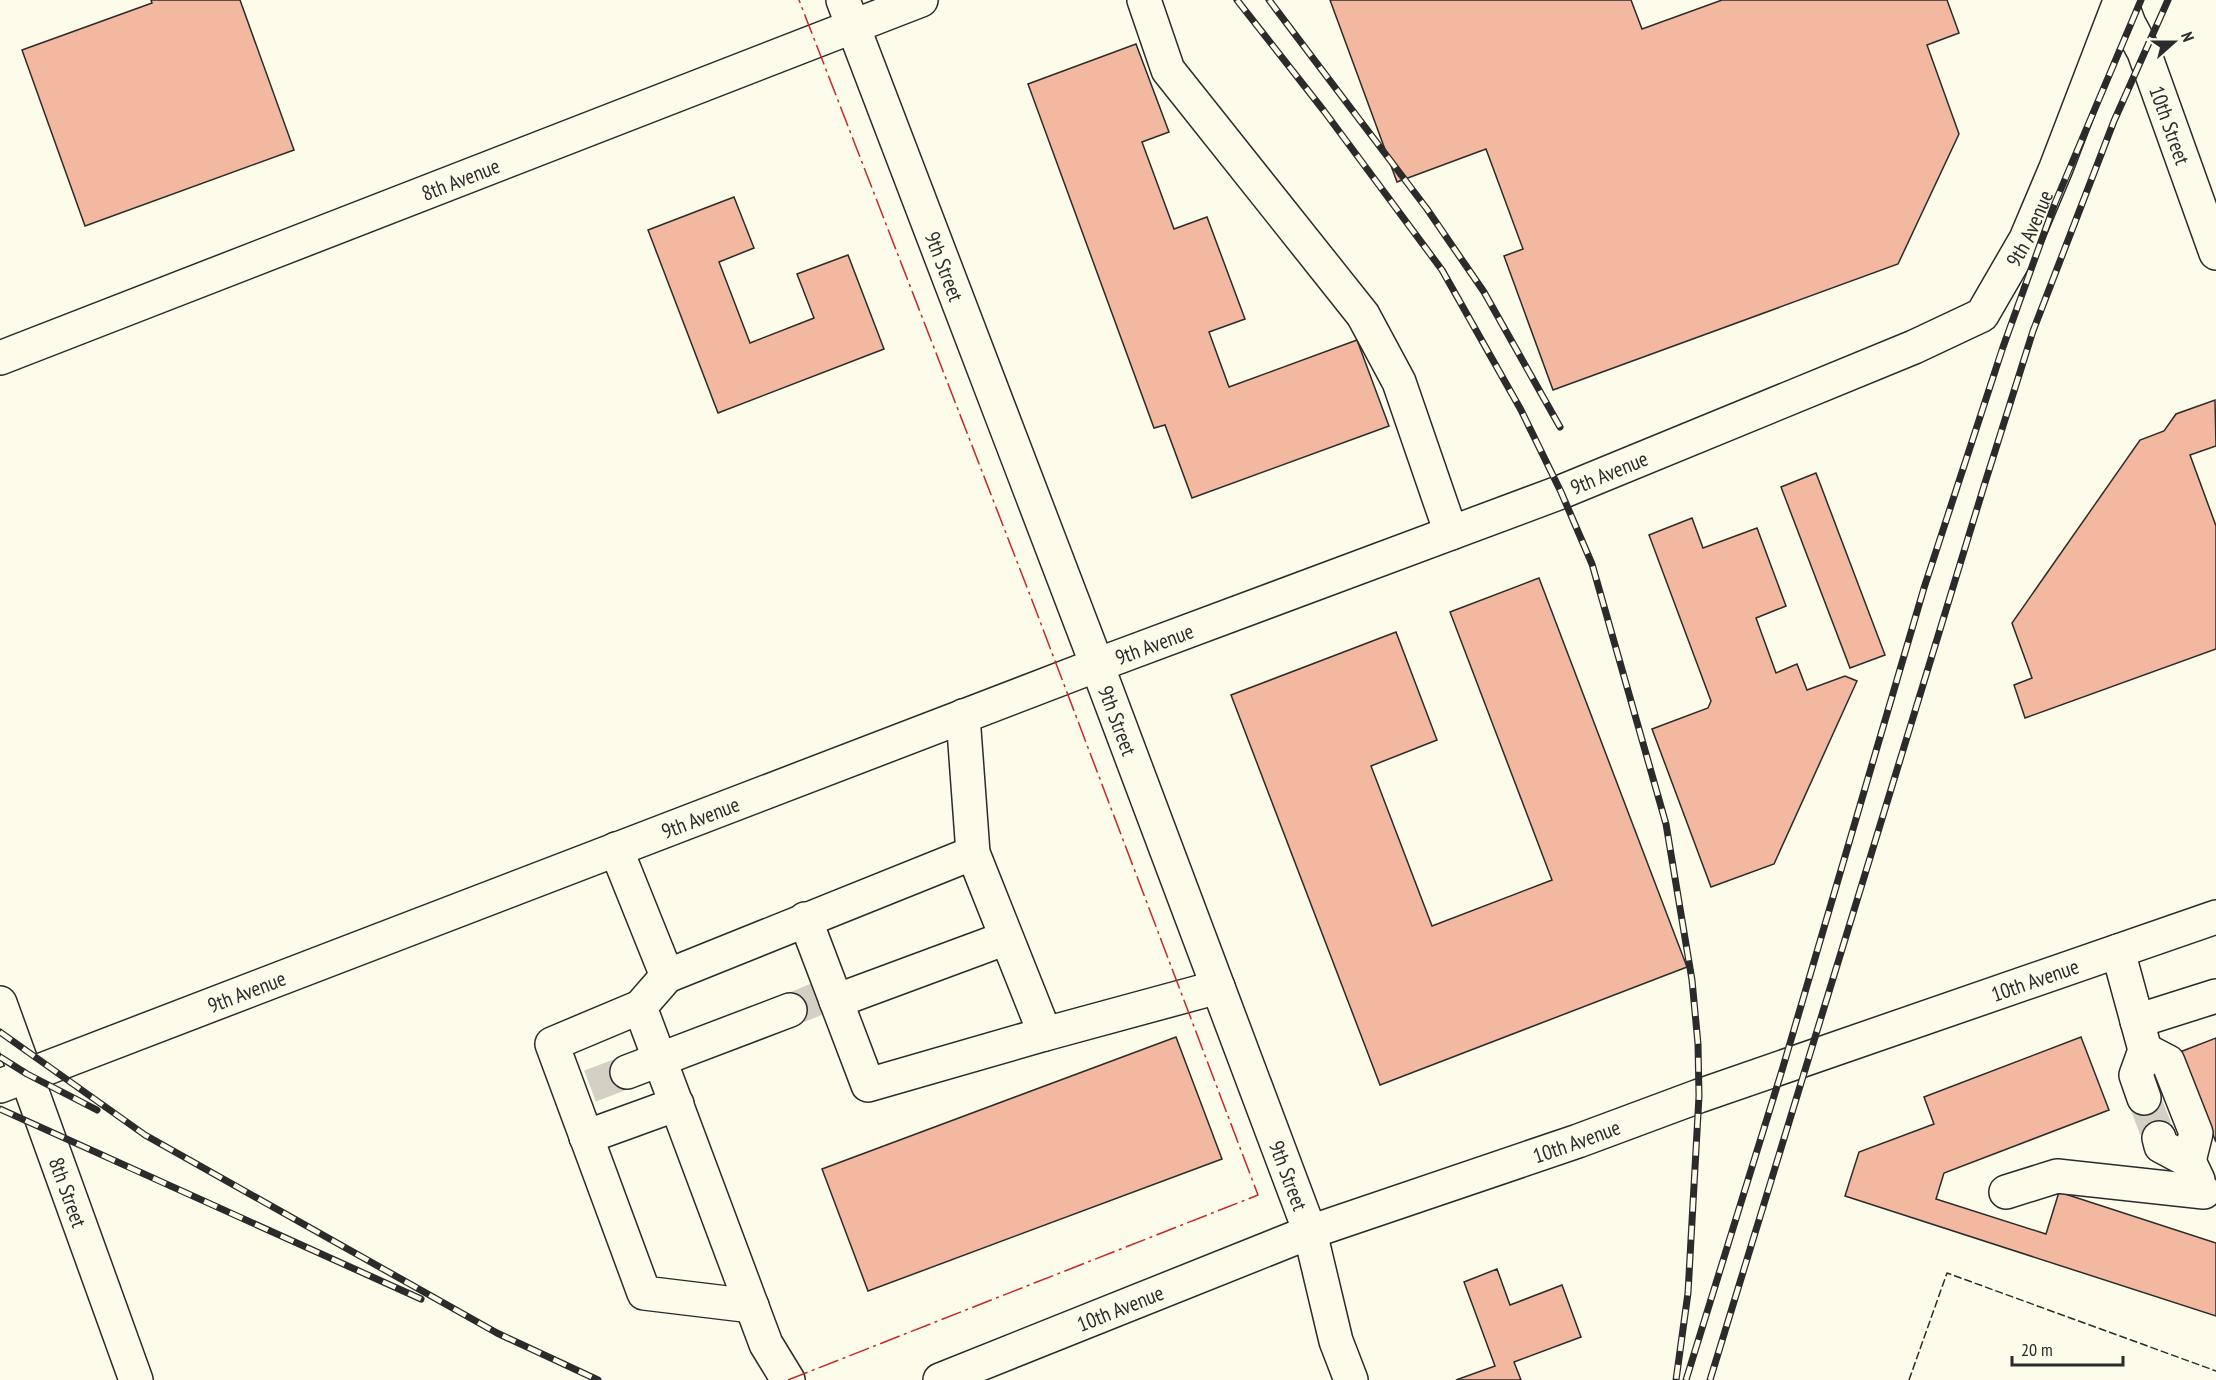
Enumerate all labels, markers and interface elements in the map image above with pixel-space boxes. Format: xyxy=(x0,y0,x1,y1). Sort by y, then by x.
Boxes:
north arrow xyxy=(2144,12,2204,72)
text: N xyxy=(2177,29,2199,44)
street label: 10th Street xyxy=(2144,82,2197,168)
street label: 8th Avenue xyxy=(418,152,503,206)
street label: 9th Avenue xyxy=(1999,186,2059,271)
street label: 9th Street xyxy=(919,228,970,305)
street label: 9th Avenue xyxy=(1566,444,1652,500)
street label: 9th Avenue xyxy=(1111,617,1197,671)
street label: 9th Street xyxy=(1092,682,1143,759)
street label: 9th Avenue xyxy=(657,790,743,844)
street label: 10th Avenue xyxy=(1987,952,2082,1007)
street label: 9th Avenue xyxy=(204,964,289,1019)
street label: 10th Avenue xyxy=(1529,1113,1624,1169)
street label: 9th Street xyxy=(1263,1137,1314,1214)
street label: 8th Street xyxy=(43,1153,93,1231)
street label: 10th Avenue xyxy=(1073,1279,1167,1337)
scale bar xyxy=(2012,1329,2123,1367)
text: 20 m xyxy=(2021,1338,2053,1361)

